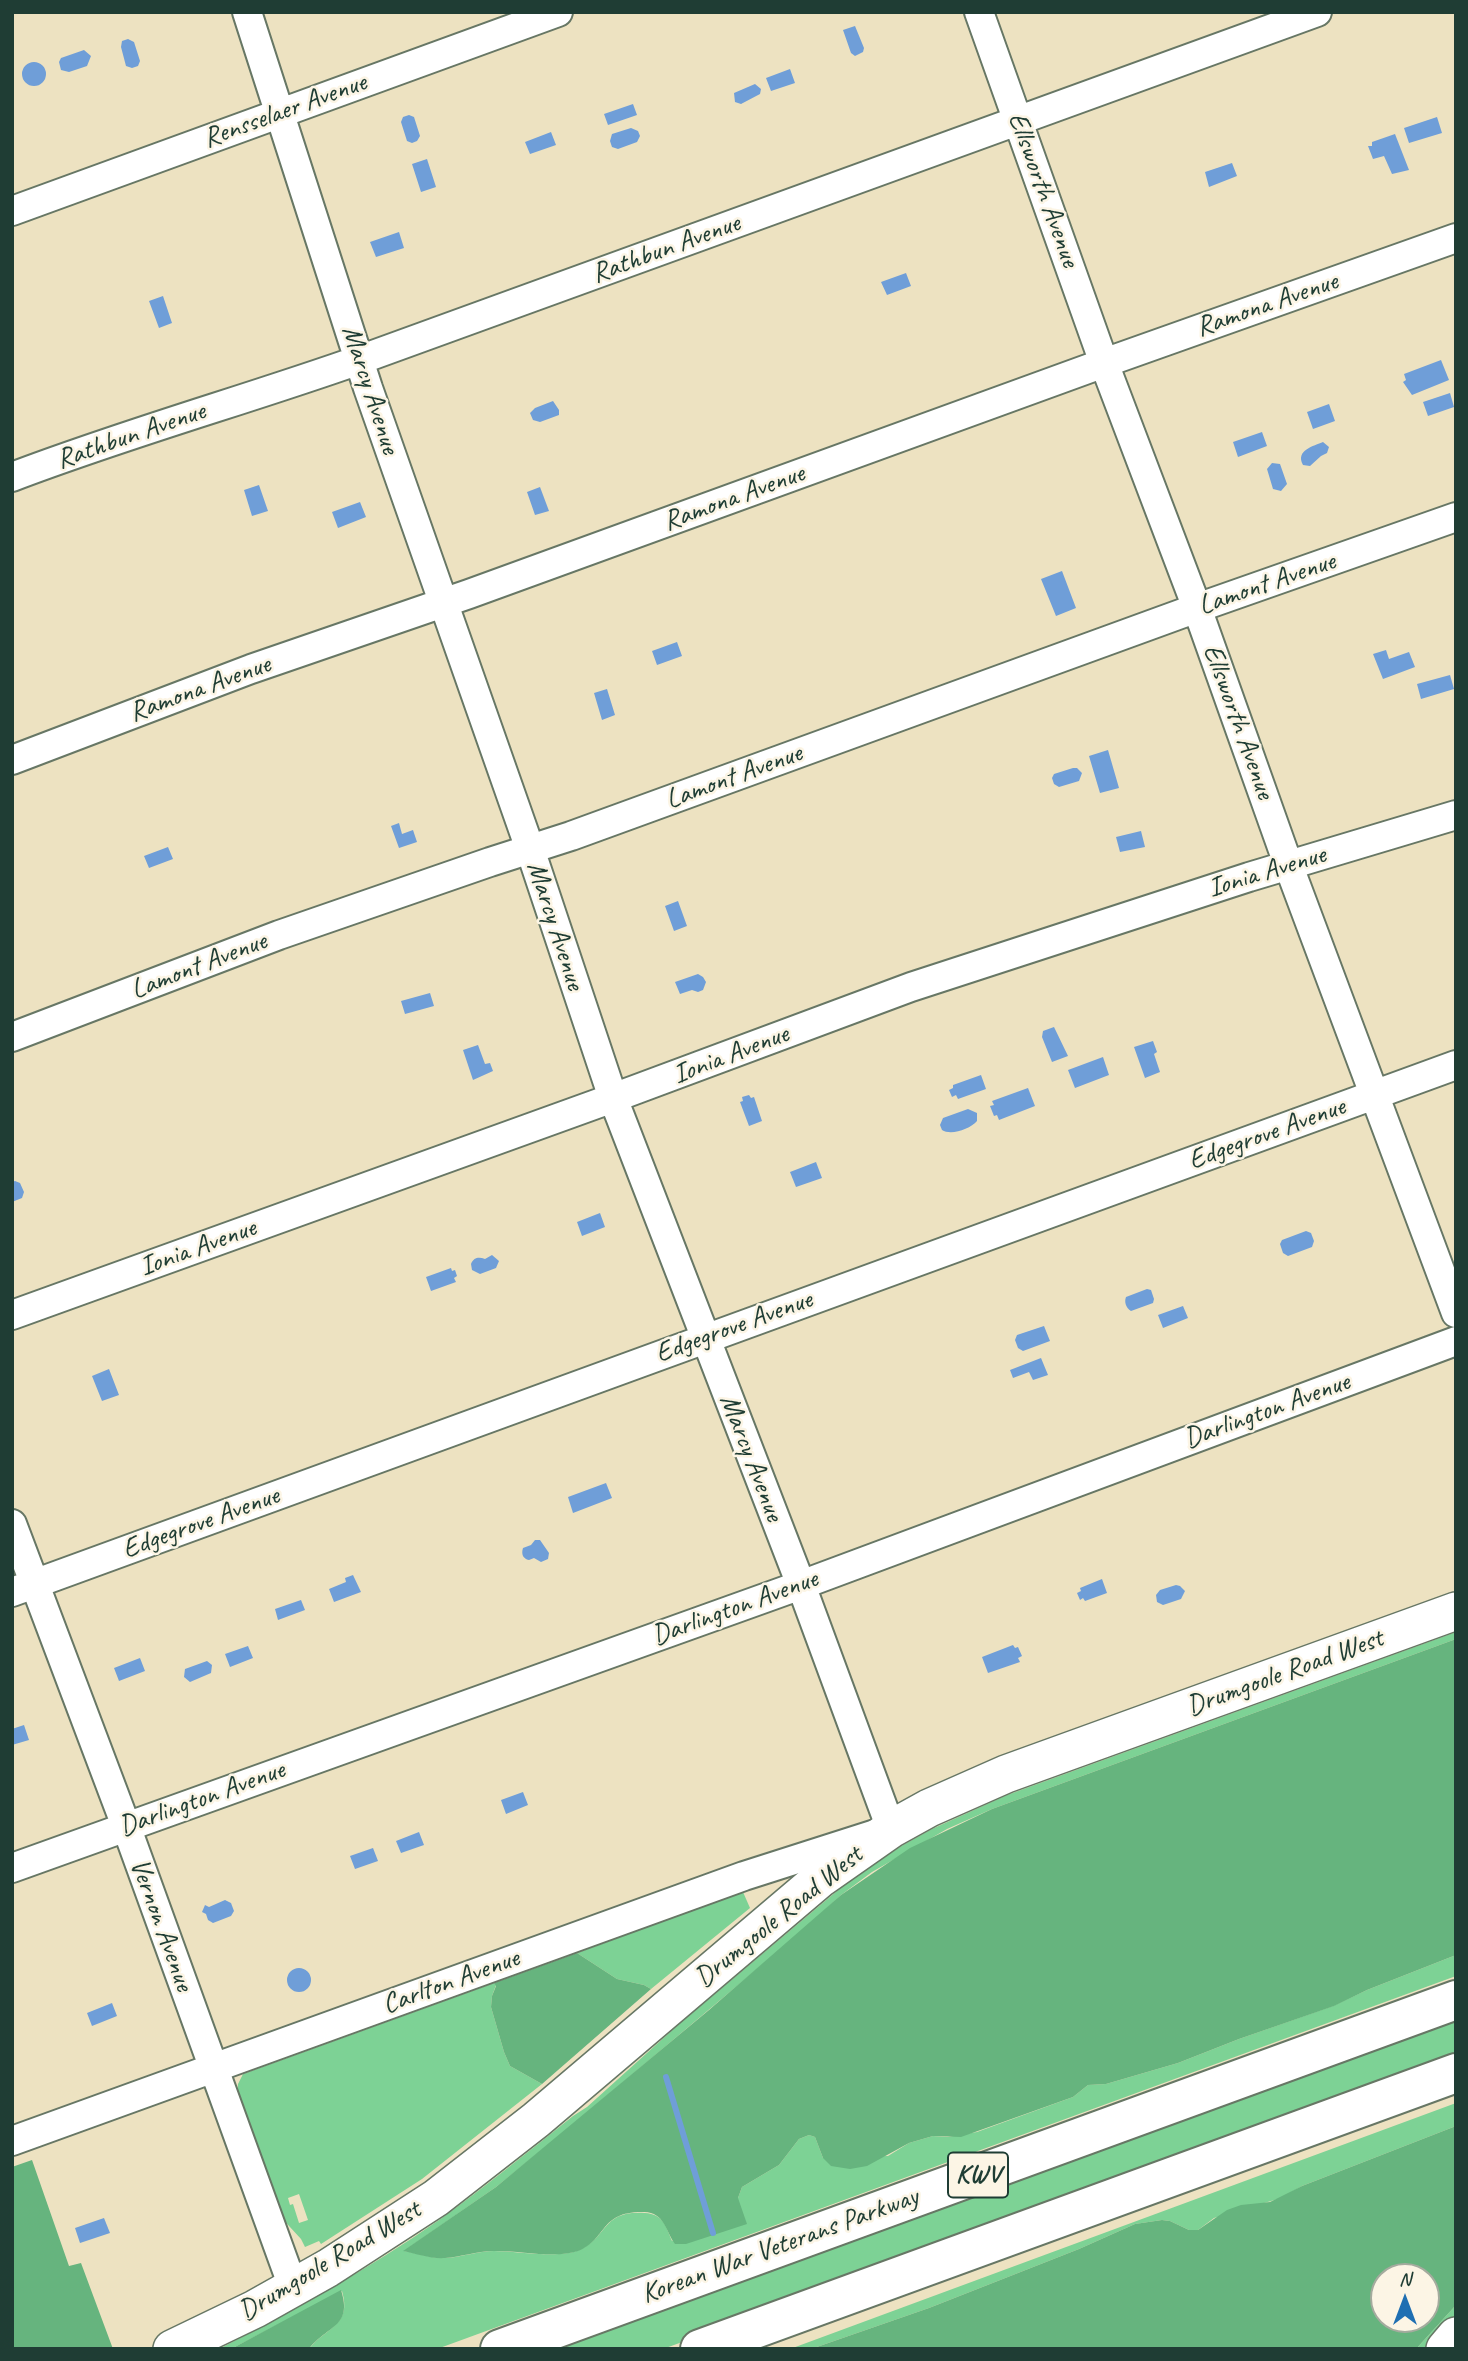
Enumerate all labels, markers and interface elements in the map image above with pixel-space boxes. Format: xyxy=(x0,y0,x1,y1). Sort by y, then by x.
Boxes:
street label: Rensselaer Avenue xyxy=(199,66,371,156)
street label: Ellsworth Avenue xyxy=(1000,108,1086,272)
street label: Rathbun Avenue xyxy=(587,207,745,291)
street label: Ramona Avenue xyxy=(1192,265,1342,345)
street label: Marcy Avenue xyxy=(333,322,407,458)
street label: Rathbun Avenue xyxy=(52,395,210,477)
street label: Ramona Avenue xyxy=(659,457,809,539)
street label: Lamont Avenue xyxy=(1194,545,1340,623)
street label: Ellsworth Avenue xyxy=(1195,640,1281,804)
street label: Ramona Avenue xyxy=(125,648,275,730)
street label: Lamont Avenue xyxy=(661,737,807,817)
street label: Ionia Avenue xyxy=(1204,838,1330,906)
street label: Marcy Avenue xyxy=(518,858,592,994)
street label: Lamont Avenue xyxy=(126,925,272,1007)
street label: Ionia Avenue xyxy=(668,1018,794,1092)
street label: Edgegrove Avenue xyxy=(1184,1090,1350,1178)
street label: Ionia Avenue xyxy=(135,1211,261,1285)
street label: Edgegrove Avenue xyxy=(651,1283,817,1371)
street label: Darlington Avenue xyxy=(1180,1365,1354,1457)
street label: Marcy Avenue xyxy=(711,1390,791,1526)
street label: Edgegrove Avenue xyxy=(118,1479,284,1567)
street label: Darlington Avenue xyxy=(648,1562,822,1654)
street label: Drumgoole Road West xyxy=(1182,1622,1388,1724)
street label: Darlington Avenue xyxy=(115,1753,289,1845)
street label: Drumgoole Road West xyxy=(688,1839,870,1995)
street label: Vernon Avenue xyxy=(122,1854,200,1996)
street label: Carlton Avenue xyxy=(378,1942,524,2022)
road number: KWV xyxy=(948,2152,1008,2198)
street label: Korean War Veterans Parkway xyxy=(637,2180,923,2312)
street label: Drumgoole Road West xyxy=(233,2193,427,2329)
north arrow xyxy=(1370,2263,1440,2333)
text: N xyxy=(1399,2267,1411,2291)

